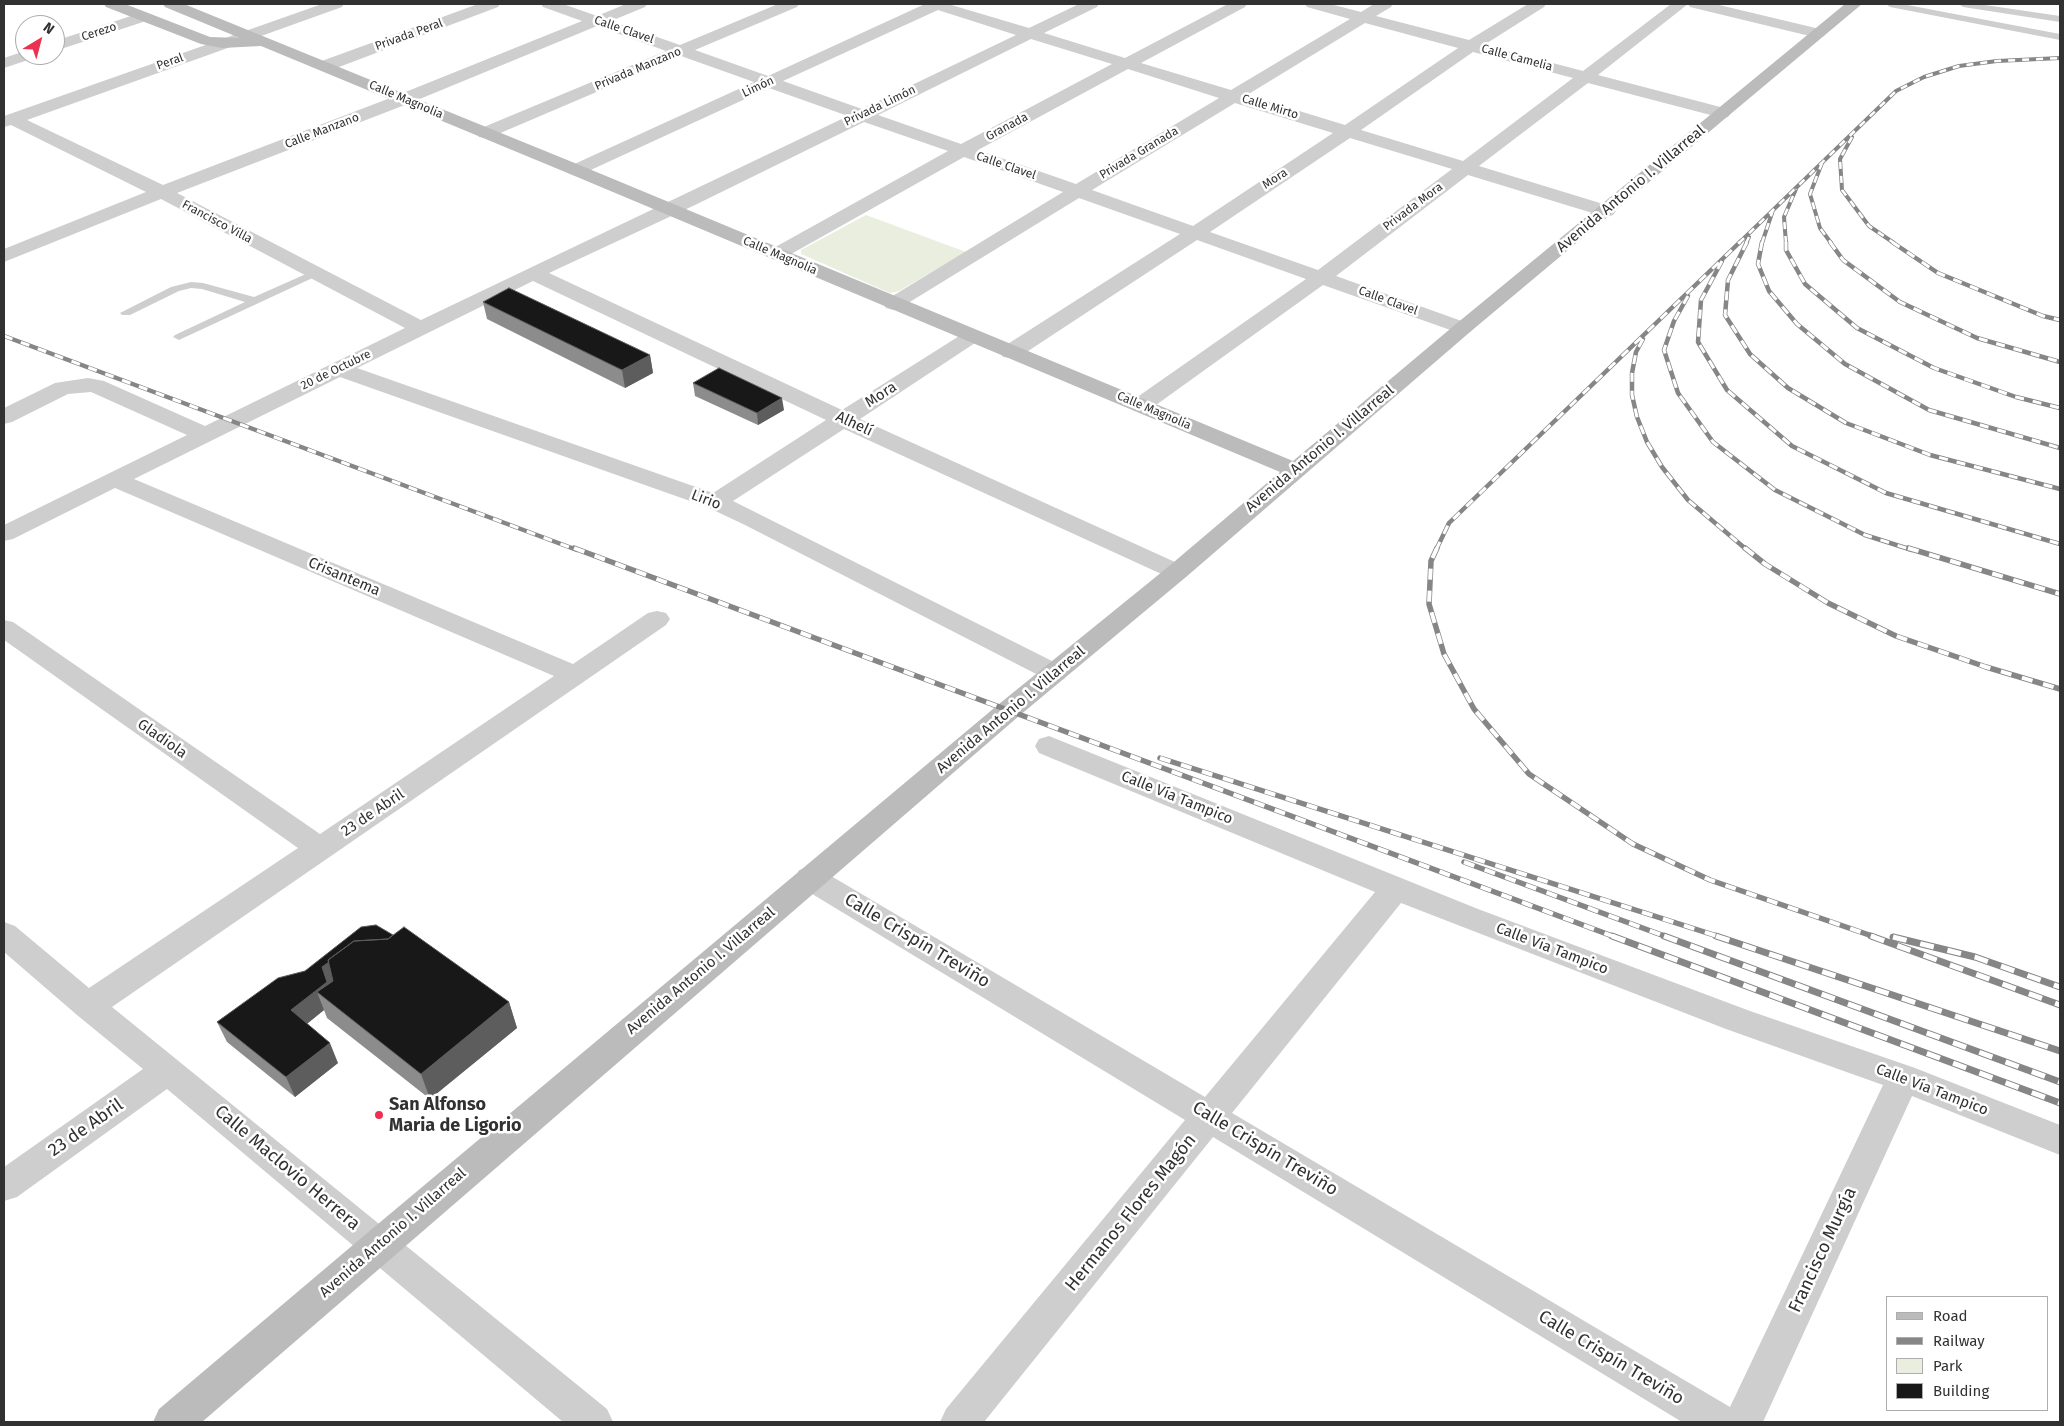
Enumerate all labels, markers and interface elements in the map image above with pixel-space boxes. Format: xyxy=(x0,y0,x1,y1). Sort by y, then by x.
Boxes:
street label: Calle Clavel xyxy=(592,13,656,47)
north arrow xyxy=(15,15,65,65)
street label: Privada Peral xyxy=(373,16,445,54)
text: N xyxy=(40,19,58,38)
street label: Cerezo xyxy=(80,20,118,44)
street label: Calle Camelia xyxy=(1480,42,1554,74)
street label: Privada Manzano xyxy=(593,44,683,94)
street label: Peral xyxy=(155,51,185,73)
street label: Limón xyxy=(740,73,776,101)
street label: Calle Magnolia xyxy=(367,78,445,122)
street label: Privada Limón xyxy=(842,83,918,129)
street label: Calle Mirto xyxy=(1240,92,1300,122)
street label: Calle Manzano xyxy=(283,110,361,152)
street label: Granada xyxy=(983,110,1031,144)
street label: Avenida Antonio I. Villarreal xyxy=(1553,122,1709,256)
street label: Privada Granada xyxy=(1097,124,1181,182)
street label: Calle Clavel xyxy=(974,149,1038,183)
street label: Mora xyxy=(1260,166,1290,192)
street label: Privada Mora xyxy=(1380,180,1446,234)
street label: Francisco Villa xyxy=(180,198,254,246)
street label: Calle Magnolia xyxy=(741,234,819,278)
street label: Calle Clavel xyxy=(1356,284,1420,318)
street label: 20 de Octubre xyxy=(299,347,373,393)
street label: Mora xyxy=(862,378,900,412)
street label: Avenida Antonio I. Villarreal xyxy=(1242,382,1398,516)
street label: Calle Magnolia xyxy=(1115,389,1193,433)
street label: Alhelí xyxy=(833,408,875,440)
street label: Lirio xyxy=(689,486,723,514)
street label: Crisantema xyxy=(305,554,383,600)
street label: Avenida Antonio I. Villarreal xyxy=(933,643,1089,777)
street label: Gladiola xyxy=(134,715,190,763)
street label: Calle Vía Tampico xyxy=(1119,767,1235,829)
street label: 23 de Abril xyxy=(338,785,408,841)
street label: Calle Crispín Treviño xyxy=(840,889,994,993)
street label: Avenida Antonio I. Villarreal xyxy=(623,904,779,1038)
street label: Calle Vía Tampico xyxy=(1493,919,1611,979)
street label: Calle Vía Tampico xyxy=(1873,1060,1991,1120)
street label: 23 de Abril xyxy=(44,1094,128,1162)
place label: San Alfonso Maria de Ligorio xyxy=(389,1094,522,1136)
street label: Calle Crispín Treviño xyxy=(1188,1097,1342,1201)
street label: Calle Maclovio Herrera xyxy=(210,1101,364,1235)
marker: San Alfonso Maria de Ligorio xyxy=(373,1109,385,1121)
street label: Hermanos Flores Magón xyxy=(1061,1130,1201,1296)
street label: Avenida Antonio I. Villarreal xyxy=(316,1164,470,1302)
street label: Francisco Murgía xyxy=(1785,1184,1861,1316)
legend xyxy=(1886,1296,2049,1411)
street label: Calle Crispín Treviño xyxy=(1534,1306,1688,1410)
text: Road xyxy=(1933,1307,1968,1325)
text: Railway xyxy=(1933,1332,1985,1350)
text: Park xyxy=(1933,1357,1963,1375)
text: Building xyxy=(1933,1382,1989,1400)

